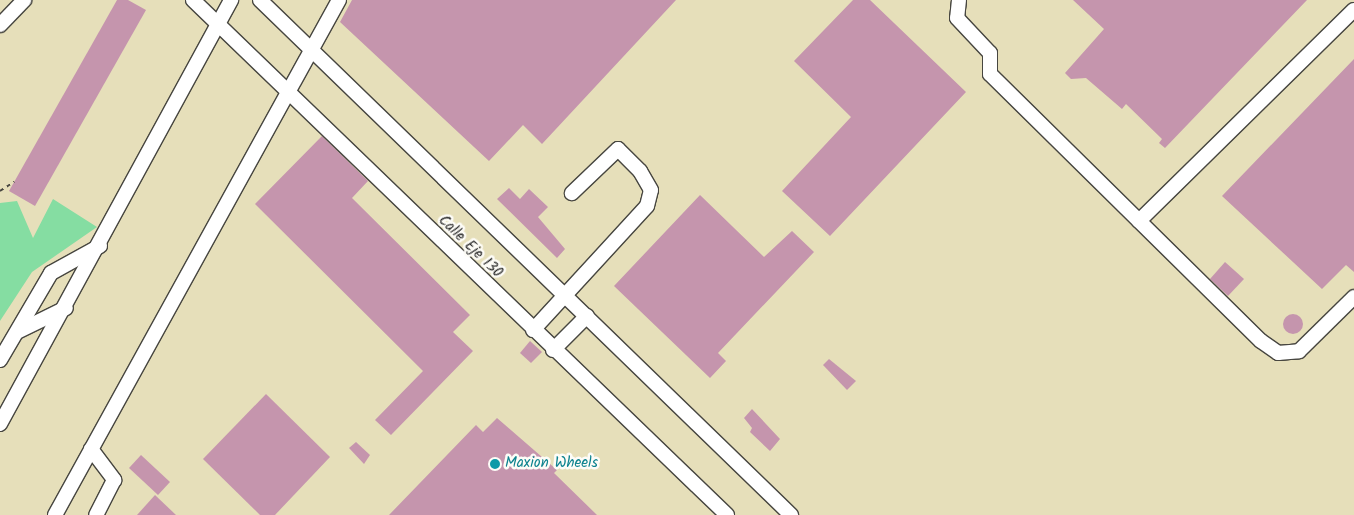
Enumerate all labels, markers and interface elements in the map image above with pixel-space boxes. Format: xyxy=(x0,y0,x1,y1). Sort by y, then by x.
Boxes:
street label: Calle Eje 130 xyxy=(434,212,506,282)
place label: Maxion Wheels xyxy=(505,455,598,473)
marker: Maxion Wheels xyxy=(489,458,501,470)

